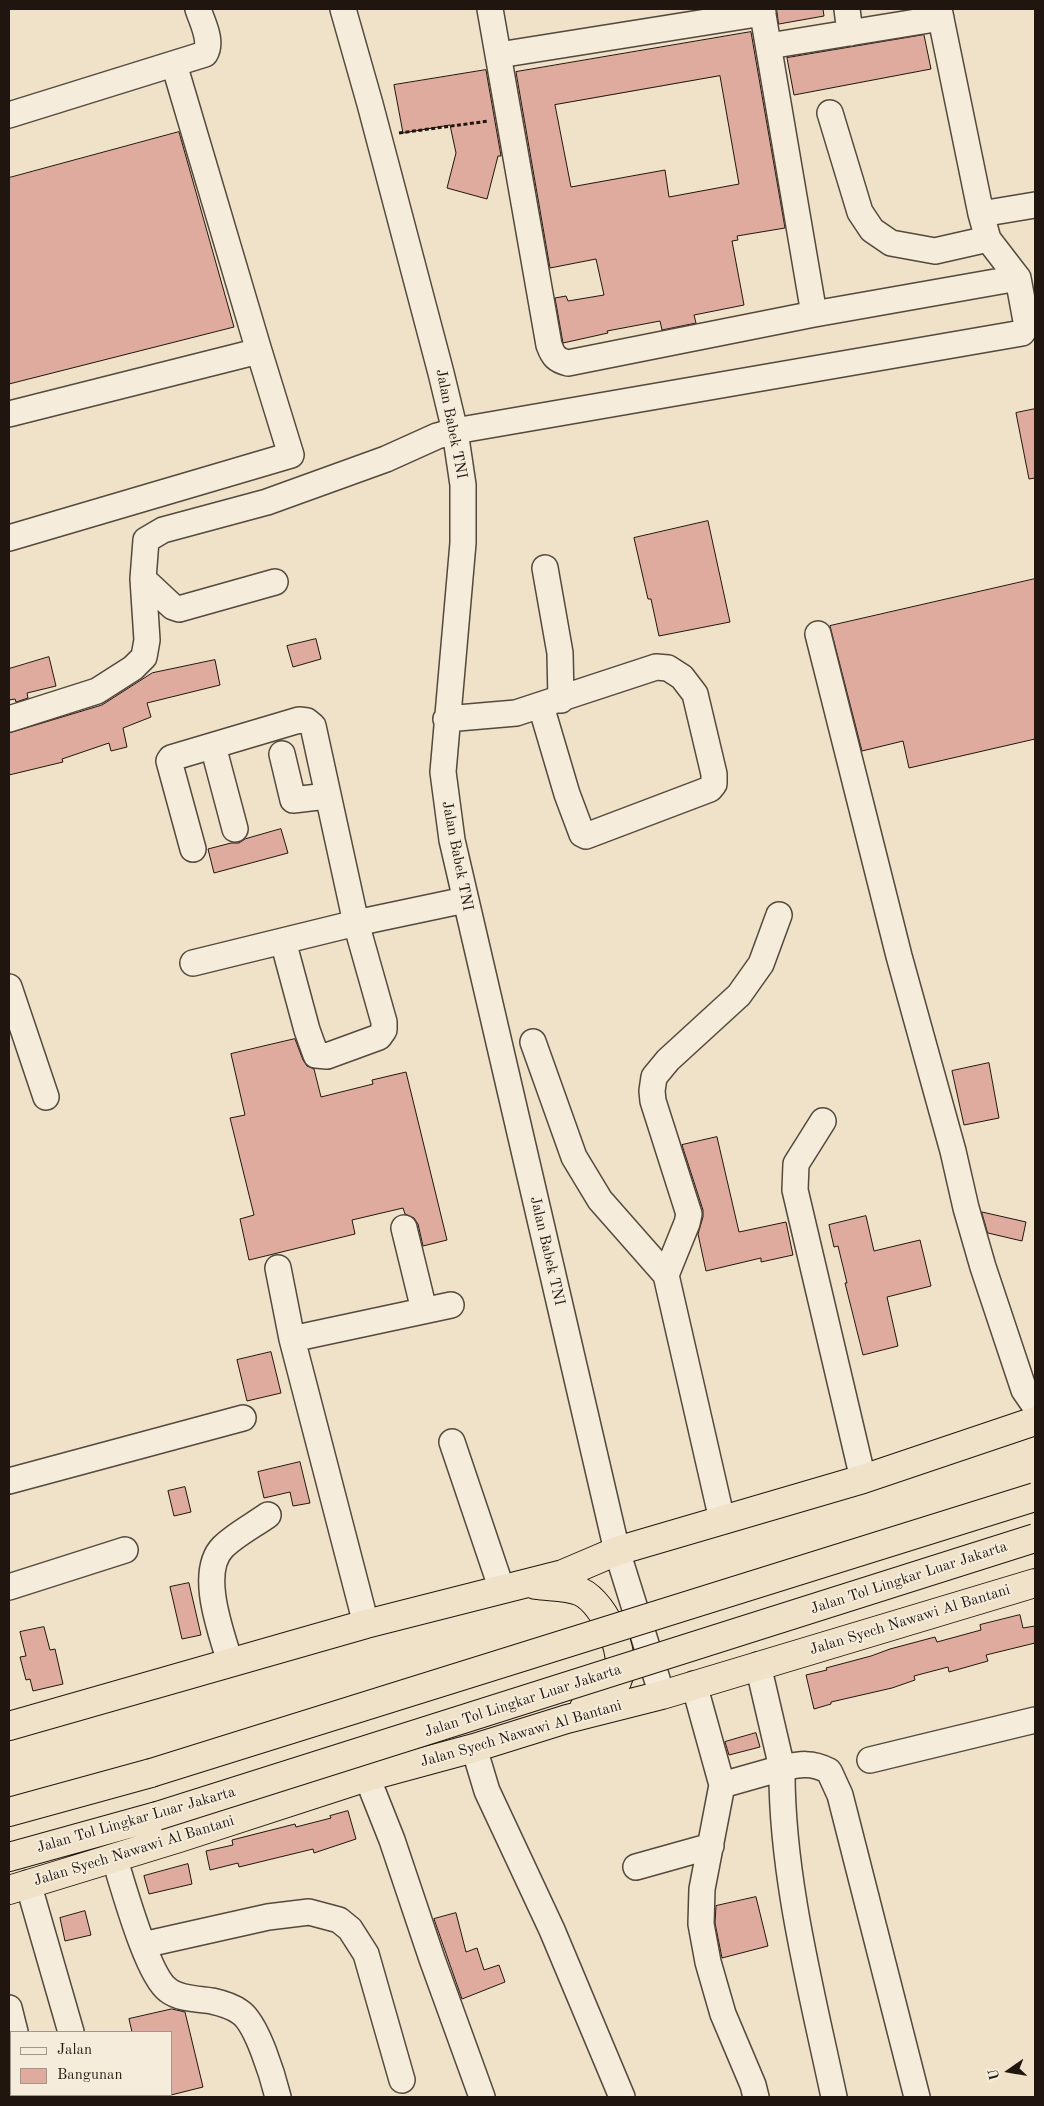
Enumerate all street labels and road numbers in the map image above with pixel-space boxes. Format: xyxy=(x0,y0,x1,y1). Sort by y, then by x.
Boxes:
street label: Jalan Babek TNI xyxy=(432,367,470,481)
street label: Jalan Babek TNI xyxy=(438,799,476,913)
street label: Jalan Babek TNI xyxy=(526,1195,568,1307)
street label: Jalan Tol Lingkar Luar Jakarta xyxy=(808,1538,1010,1618)
street label: Jalan Syech Nawawi Al Bantani xyxy=(808,1581,1012,1659)
street label: Jalan Tol Lingkar Luar Jakarta xyxy=(422,1661,624,1741)
street label: Jalan Syech Nawawi Al Bantani xyxy=(418,1697,624,1771)
street label: Jalan Tol Lingkar Luar Jakarta xyxy=(35,1783,237,1857)
street label: Jalan Syech Nawawi Al Bantani xyxy=(32,1812,236,1890)

